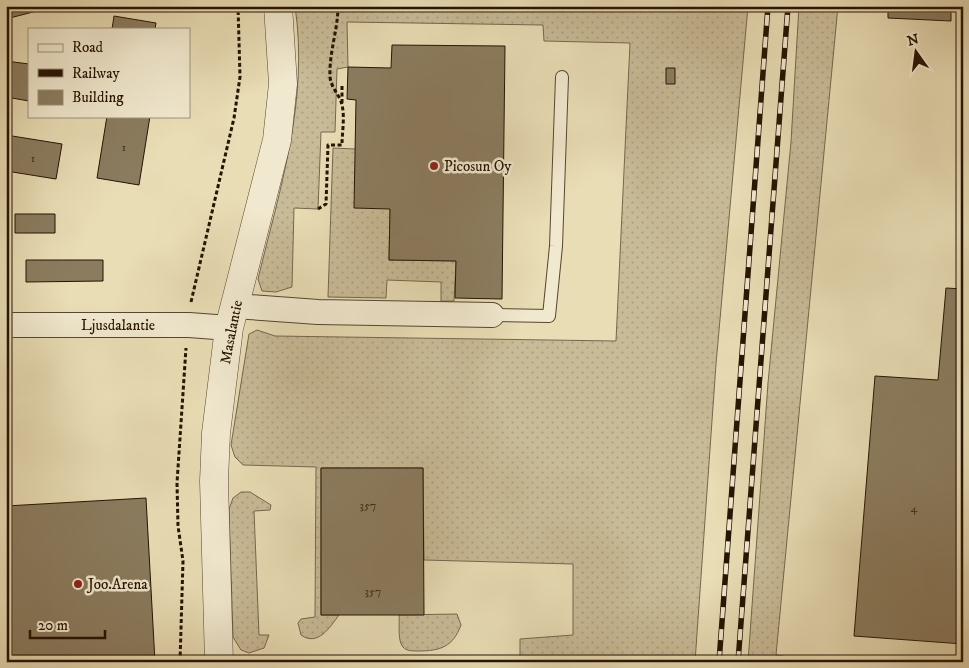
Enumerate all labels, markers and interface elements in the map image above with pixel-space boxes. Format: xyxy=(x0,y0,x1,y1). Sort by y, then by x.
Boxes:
legend xyxy=(28,28,190,118)
north arrow xyxy=(892,28,942,78)
text: N xyxy=(905,30,921,50)
text: Road xyxy=(72,38,104,57)
text: Railway xyxy=(72,64,120,83)
text: Building xyxy=(72,88,124,107)
house number: 1 xyxy=(122,140,126,155)
house number: 1 xyxy=(31,151,35,166)
place label: Picosun Oy xyxy=(444,157,512,176)
marker: Picosun Oy xyxy=(428,160,440,172)
street label: Masalantie xyxy=(216,298,247,366)
street label: Ljusdalantie xyxy=(81,316,155,335)
house number: 357 xyxy=(360,498,376,513)
house number: 4 xyxy=(911,501,919,516)
place label: Joo.Arena xyxy=(86,575,148,594)
marker: Joo.Arena xyxy=(72,578,84,590)
house number: 357 xyxy=(365,584,381,599)
scale bar xyxy=(30,608,105,640)
text: 20 m xyxy=(38,616,68,635)

